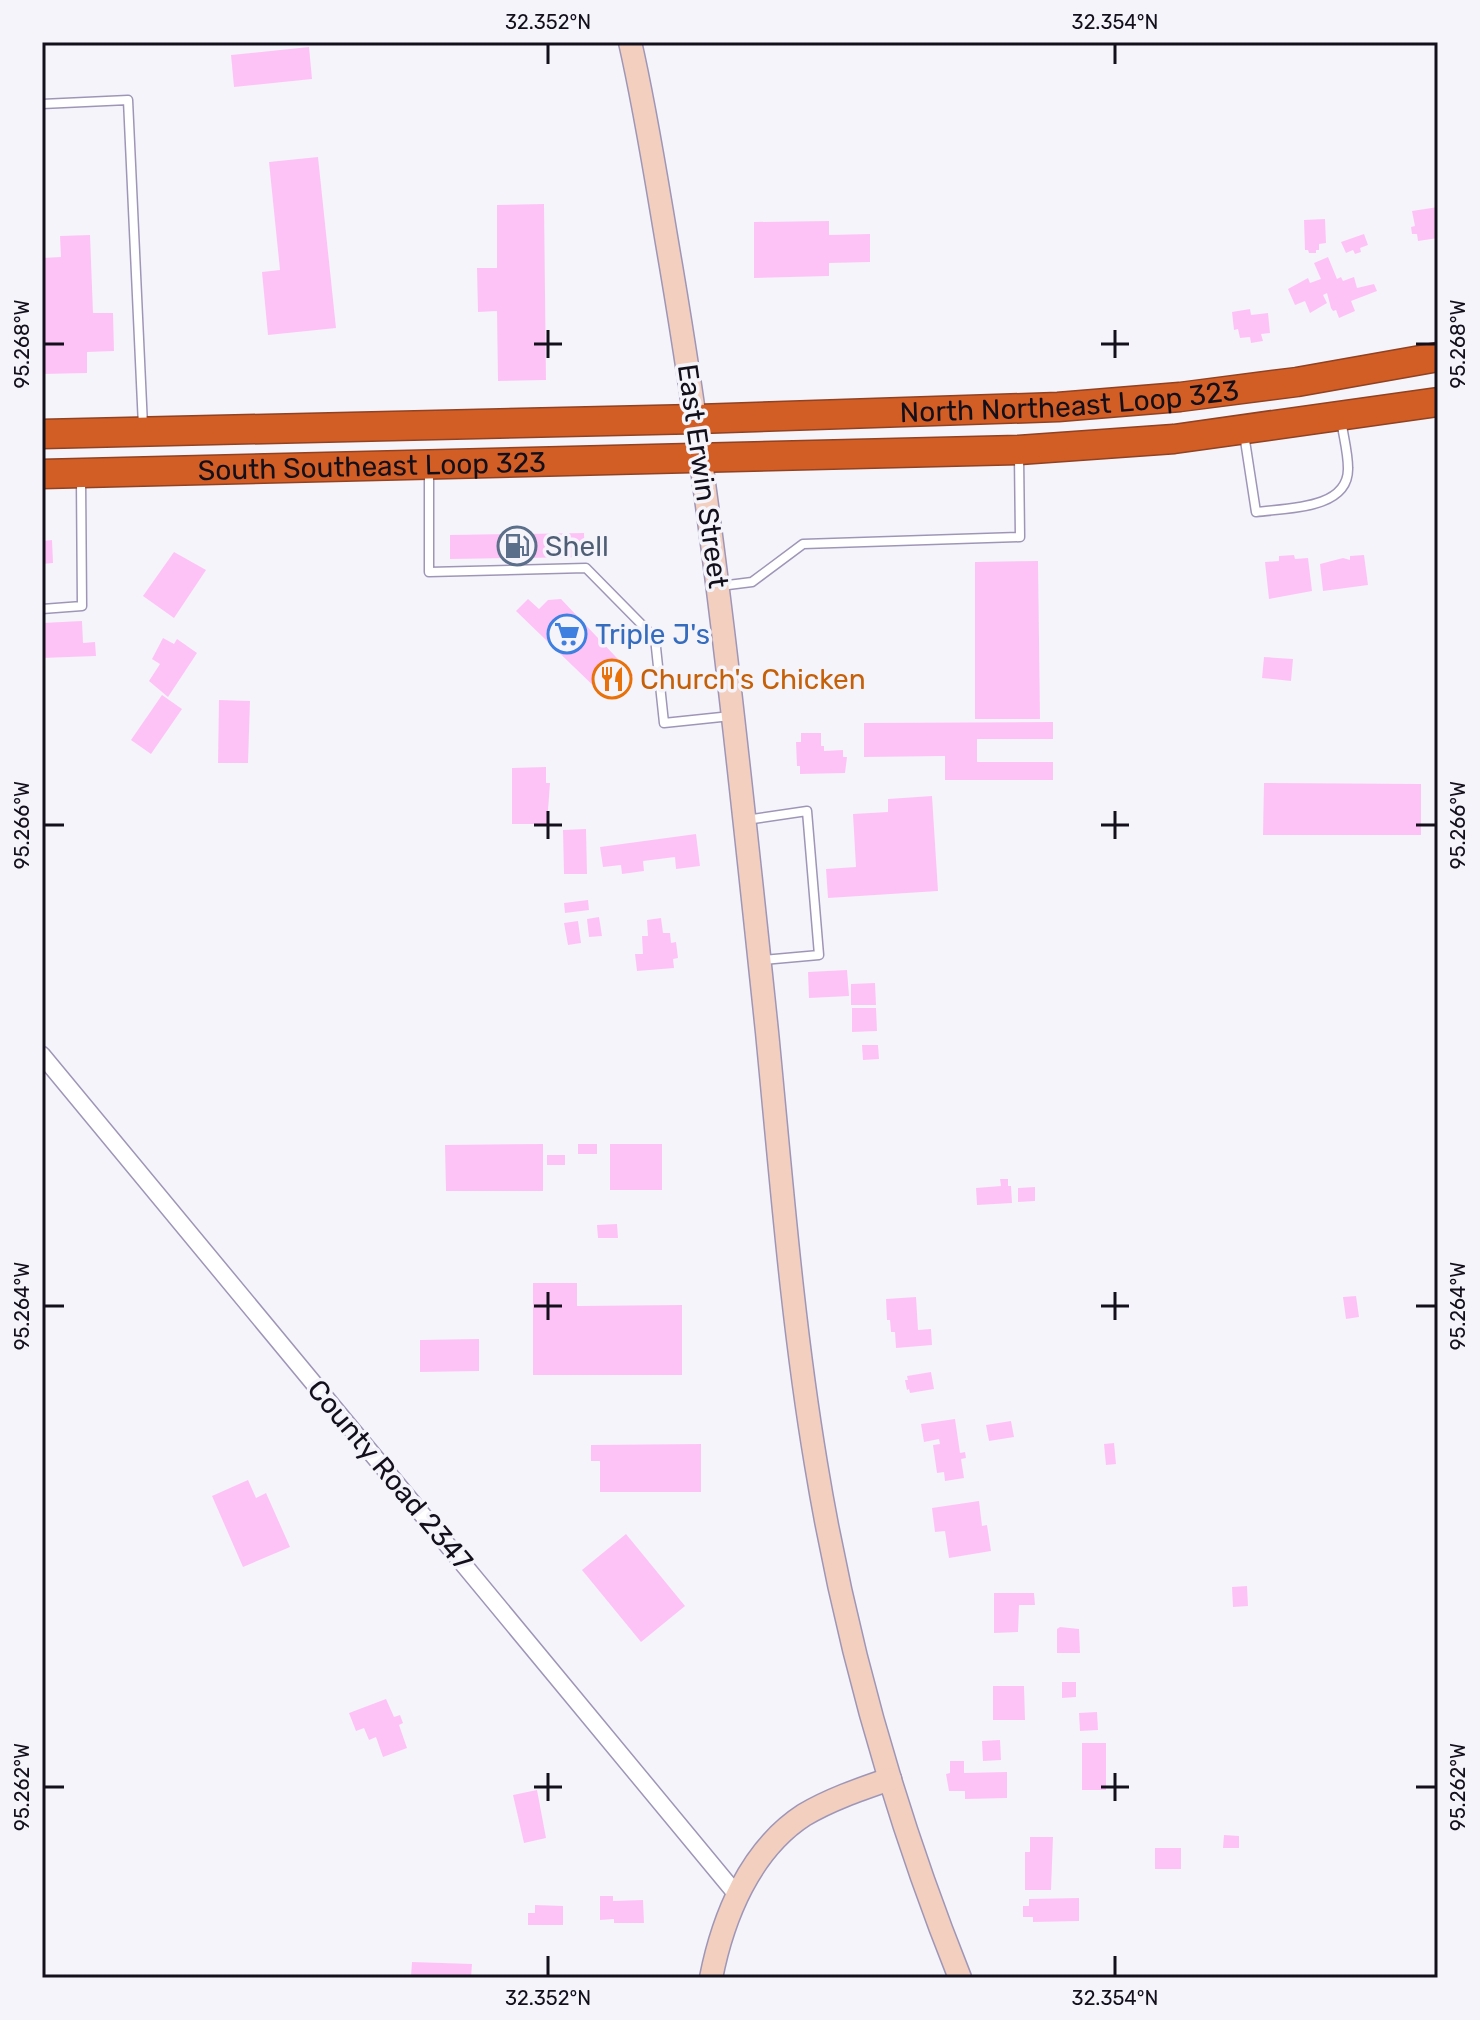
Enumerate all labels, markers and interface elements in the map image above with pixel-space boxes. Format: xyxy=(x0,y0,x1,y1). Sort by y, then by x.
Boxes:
text: 32.352°N xyxy=(505,10,591,34)
text: 32.354°N xyxy=(1072,10,1158,34)
text: 95.268°W xyxy=(10,300,34,388)
text: 95.268°W xyxy=(1446,300,1470,388)
street label: East Erwin Street xyxy=(671,362,735,590)
street label: North Northeast Loop 323 xyxy=(899,373,1241,429)
street label: South Southeast Loop 323 xyxy=(197,445,546,487)
fuel station icon: Shell xyxy=(496,525,538,567)
place label: Shell xyxy=(545,530,609,563)
supermarket icon: Triple J's xyxy=(546,613,588,655)
place label: Triple J's xyxy=(595,618,710,651)
restaurant icon: Church's Chicken xyxy=(591,658,633,700)
place label: Church's Chicken xyxy=(640,663,866,696)
text: 95.266°W xyxy=(10,781,34,869)
text: 95.266°W xyxy=(1446,781,1470,869)
text: 95.264°W xyxy=(10,1262,34,1350)
text: 95.264°W xyxy=(1446,1262,1470,1350)
street label: County Road 2347 xyxy=(301,1373,479,1577)
text: 95.262°W xyxy=(10,1743,34,1831)
text: 95.262°W xyxy=(1446,1743,1470,1831)
text: 32.352°N xyxy=(505,1986,591,2010)
text: 32.354°N xyxy=(1072,1986,1158,2010)

